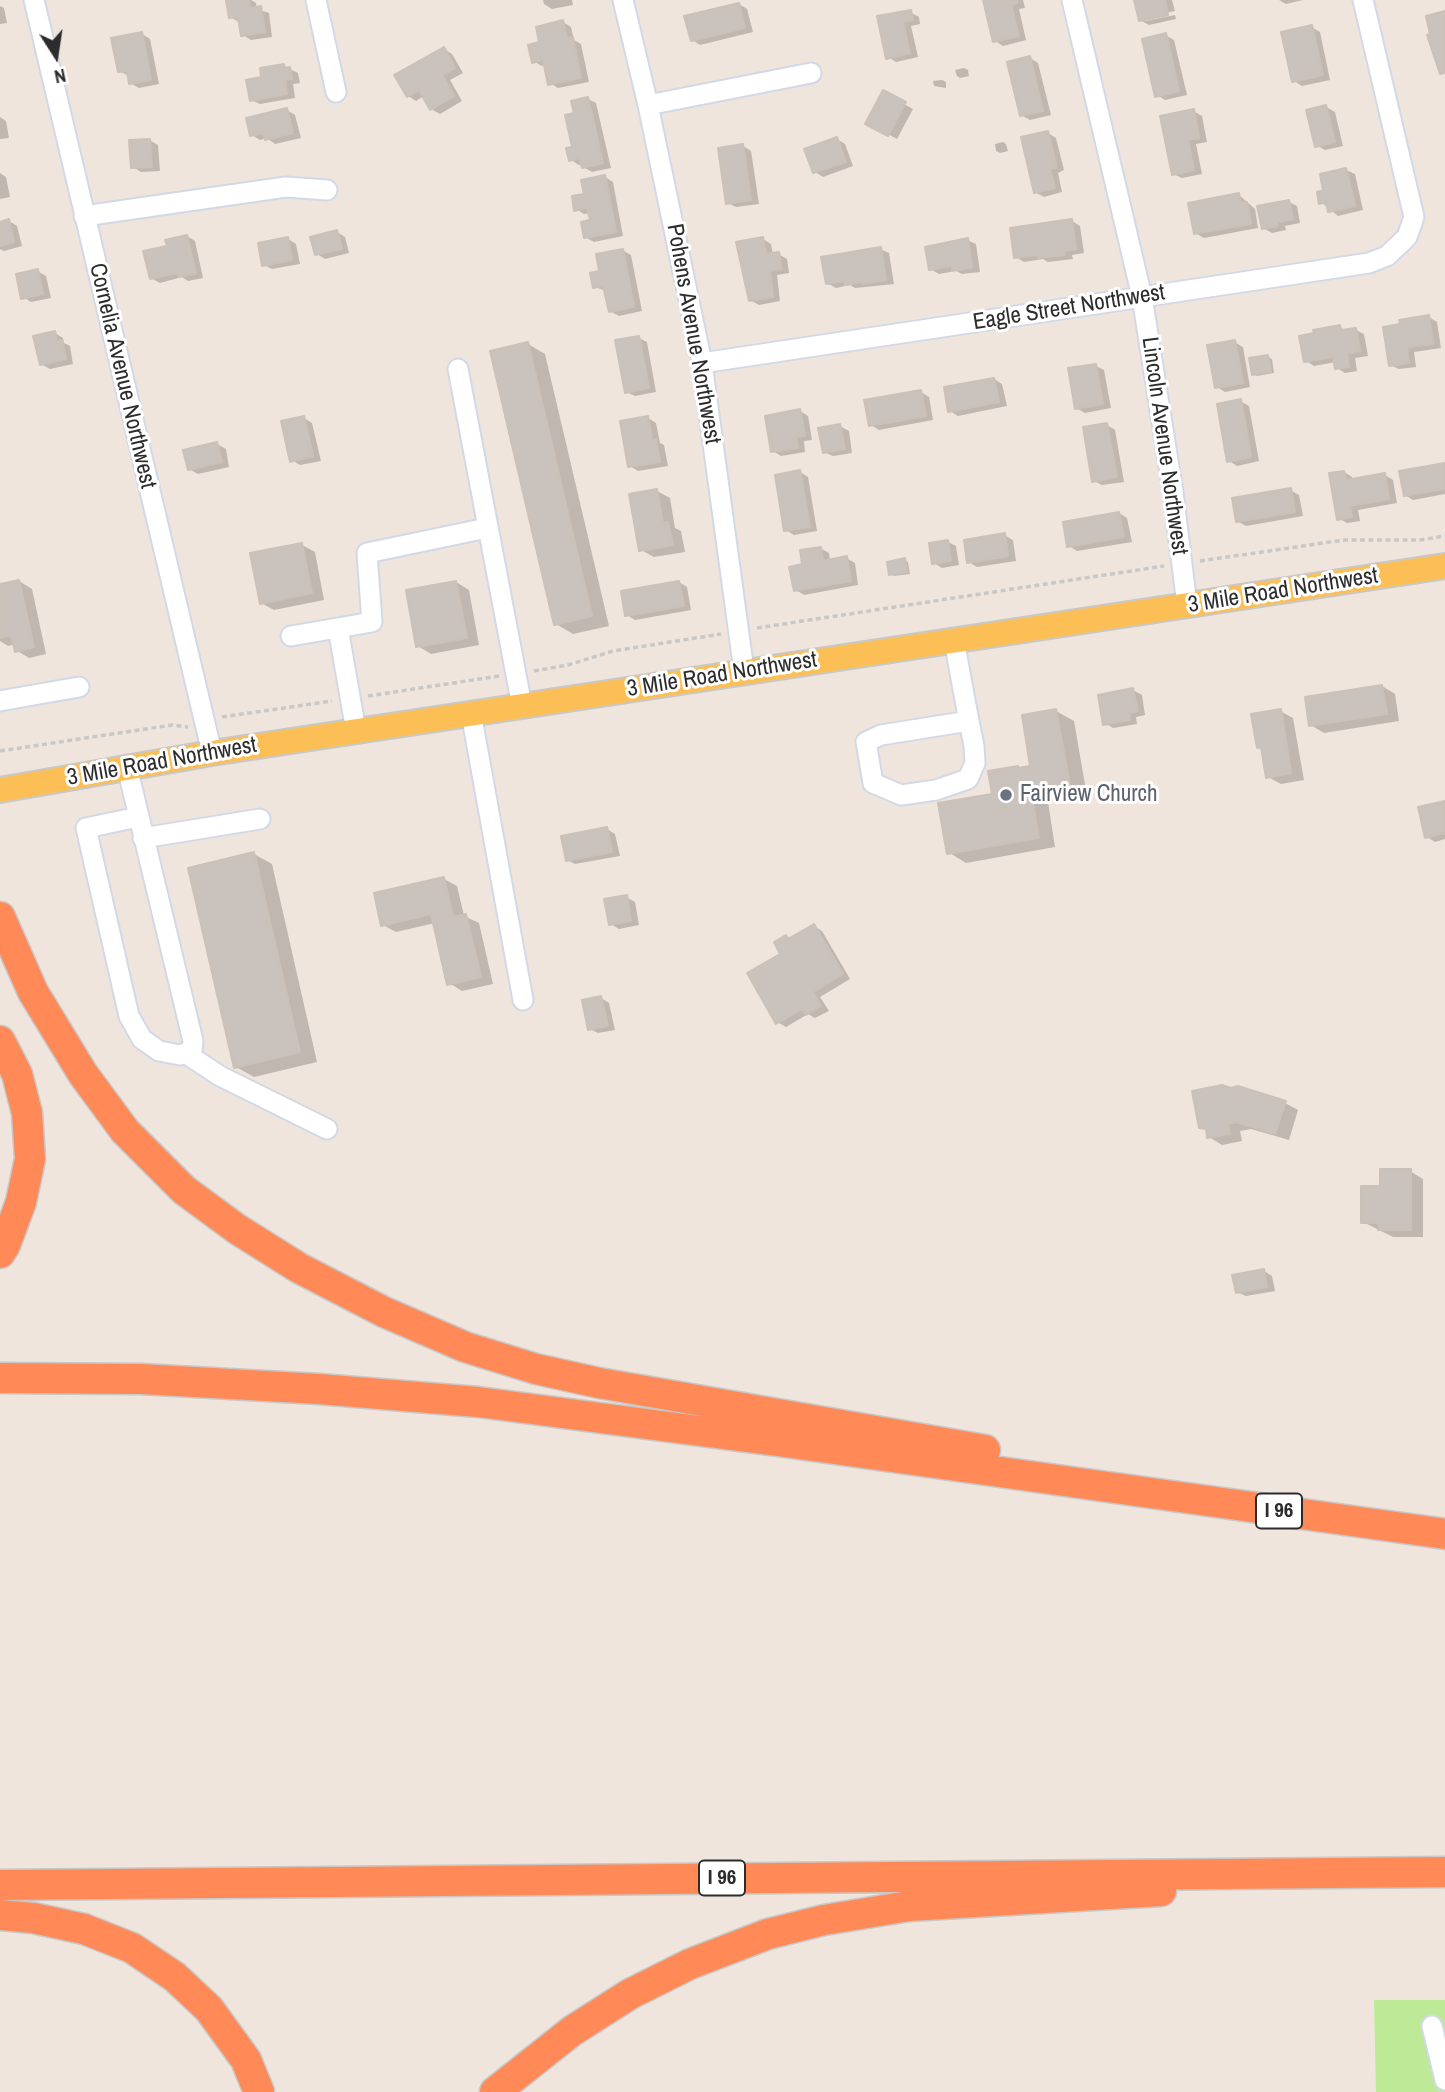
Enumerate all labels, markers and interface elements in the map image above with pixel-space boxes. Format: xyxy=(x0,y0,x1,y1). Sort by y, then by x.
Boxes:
north arrow xyxy=(21,21,91,91)
text: N xyxy=(52,63,69,90)
street label: Pohens Avenue Northwest xyxy=(660,222,726,446)
street label: Cornelia Avenue Northwest xyxy=(83,261,161,491)
street label: Eagle Street Northwest xyxy=(971,279,1167,337)
street label: Lincoln Avenue Northwest xyxy=(1135,335,1193,557)
street label: 3 Mile Road Northwest xyxy=(1186,562,1380,620)
street label: 3 Mile Road Northwest xyxy=(625,646,819,704)
street label: 3 Mile Road Northwest xyxy=(65,732,259,792)
place label: Fairview Church xyxy=(1020,781,1157,809)
marker: Fairview Church xyxy=(998,787,1014,803)
road number: I 96 xyxy=(1256,1494,1302,1528)
road number: I 96 xyxy=(699,1860,745,1896)

